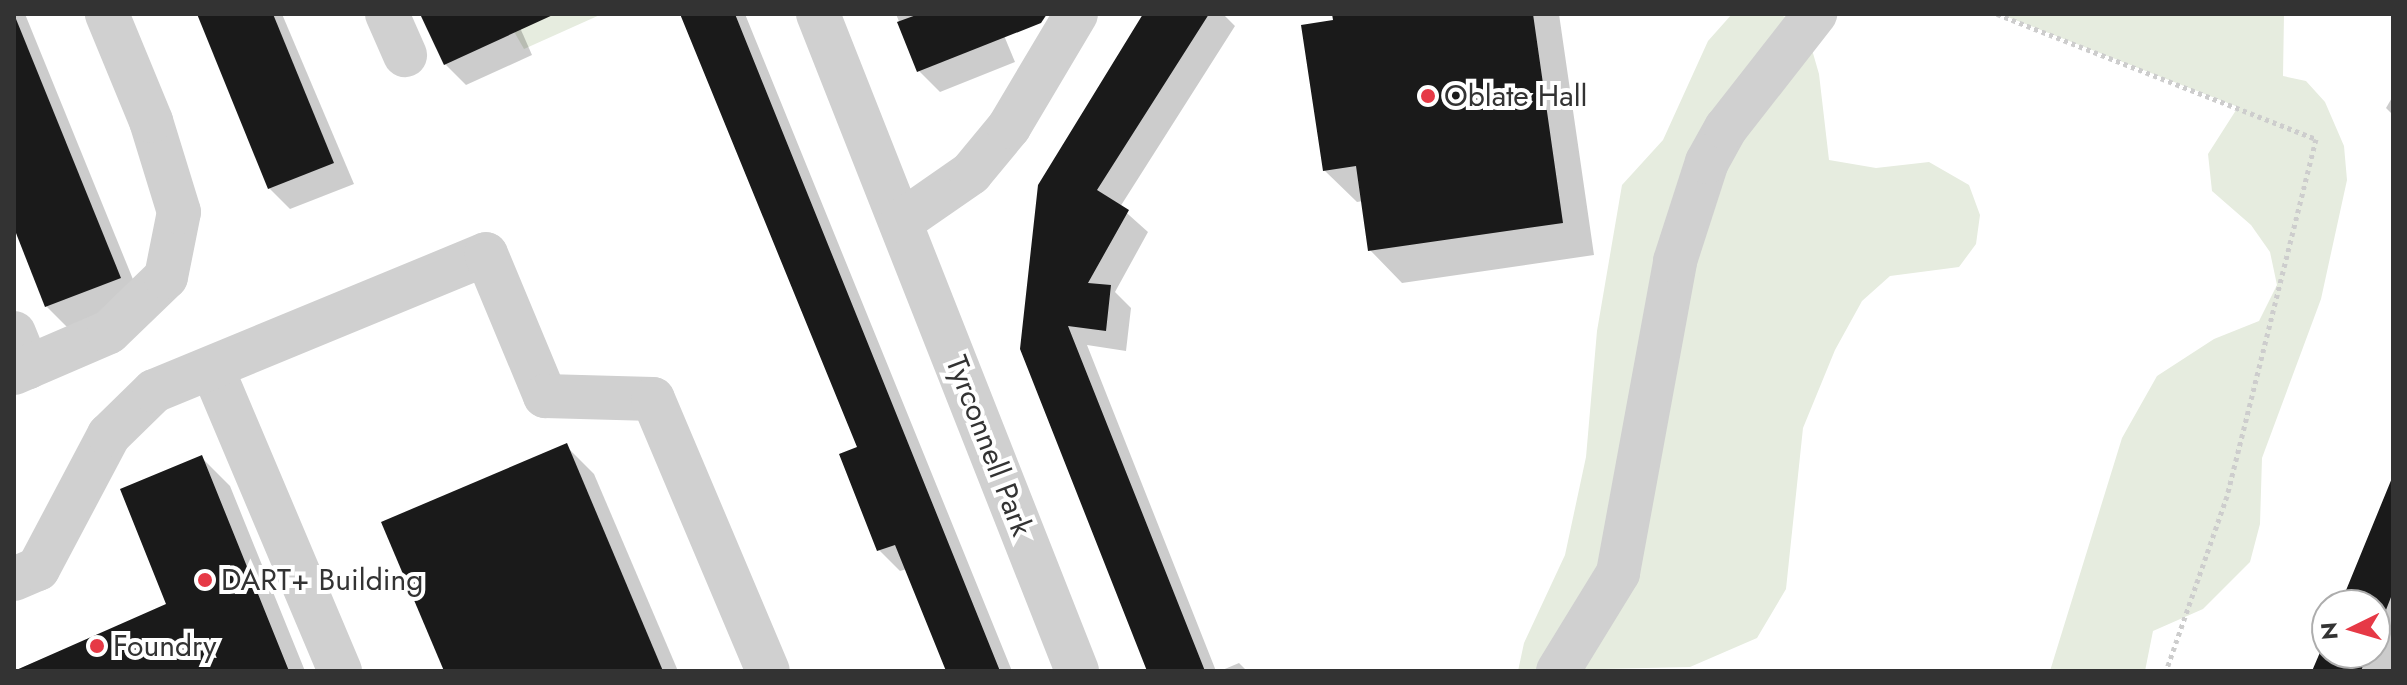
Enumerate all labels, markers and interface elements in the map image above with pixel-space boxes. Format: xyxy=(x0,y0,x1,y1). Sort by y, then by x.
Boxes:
place label: Oblate Hall xyxy=(1444,78,1587,114)
marker: Oblate Hall xyxy=(1419,87,1437,105)
street label: Tyrconnell Park xyxy=(938,351,1040,541)
place label: DART+ Building xyxy=(221,562,423,598)
marker: DART+ Building xyxy=(196,571,214,589)
north arrow xyxy=(2311,589,2391,669)
text: N xyxy=(2312,621,2346,641)
place label: Foundry xyxy=(113,628,216,664)
marker: Foundry xyxy=(88,637,106,655)

